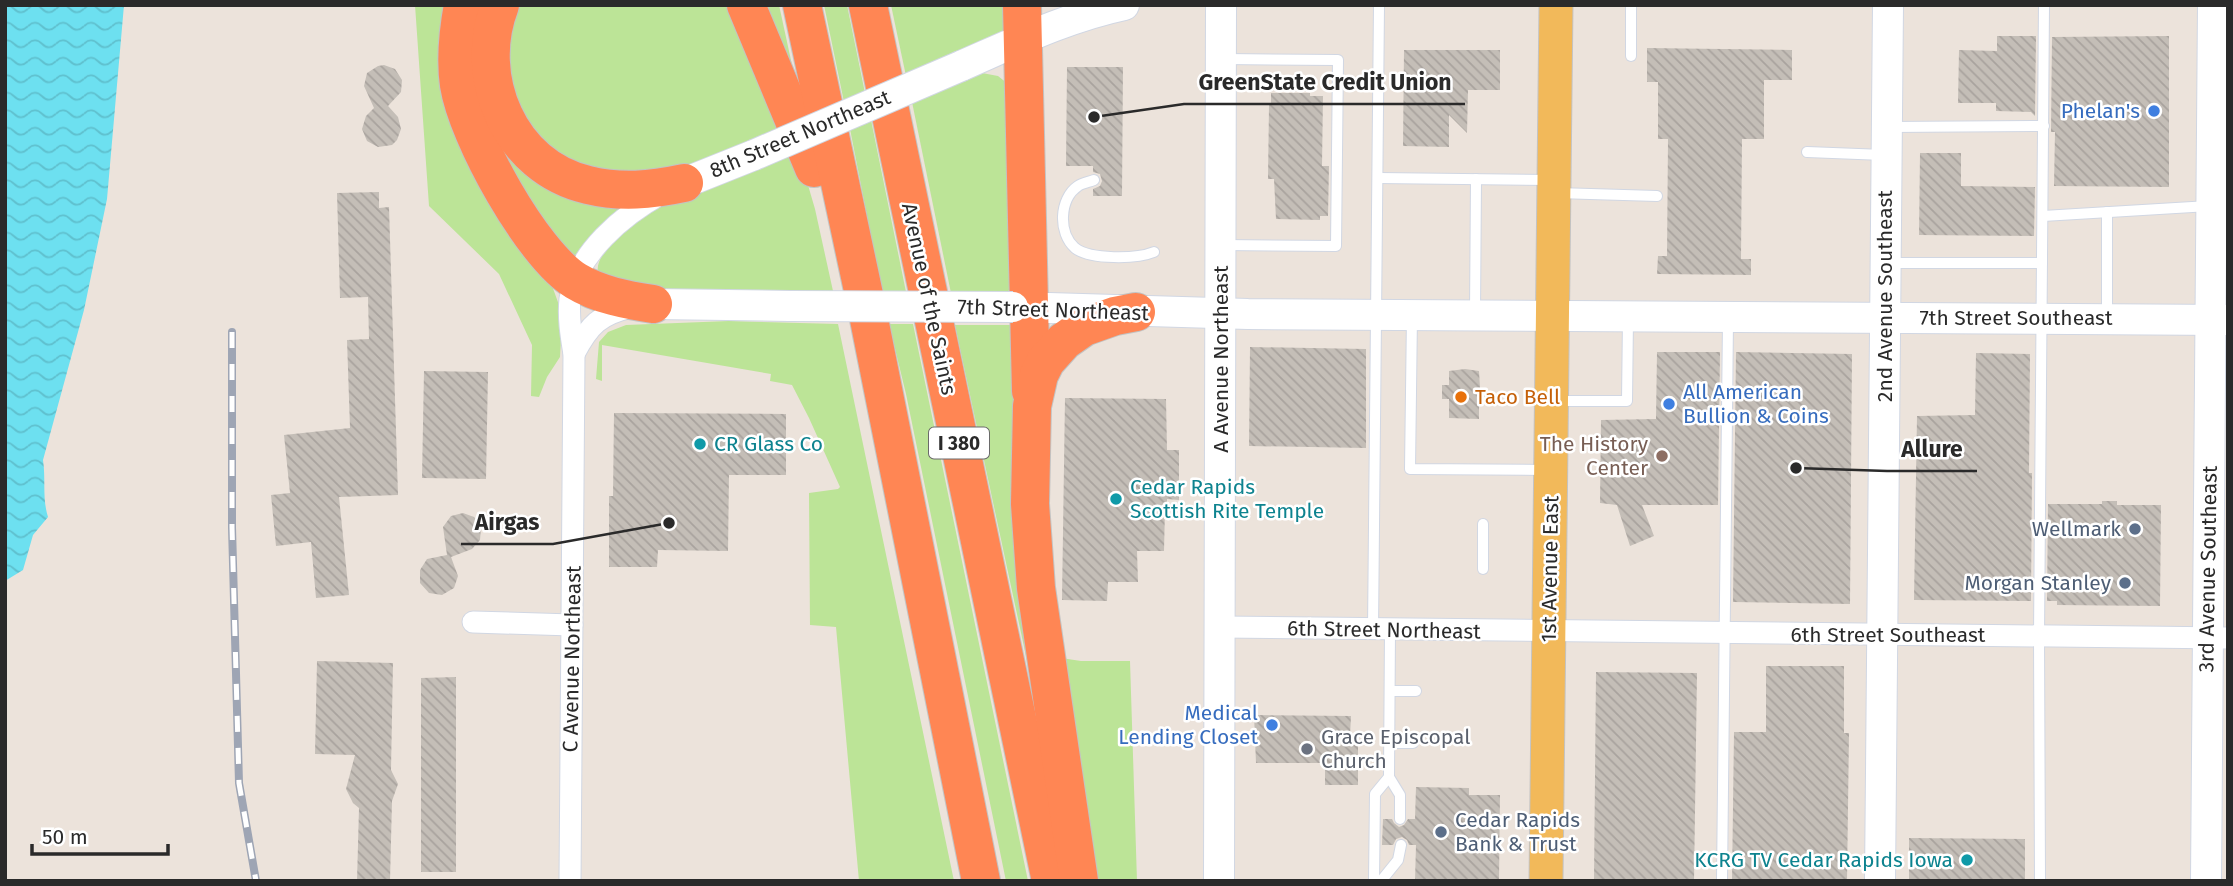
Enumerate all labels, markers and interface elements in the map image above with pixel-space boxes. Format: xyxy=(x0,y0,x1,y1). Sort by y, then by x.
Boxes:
callout: GreenState Credit Union xyxy=(1184,60,1465,104)
text: GreenState Credit Union xyxy=(1198,68,1452,96)
street label: 8th Street Northeast xyxy=(706,84,895,184)
place label: Phelan's xyxy=(2061,98,2140,124)
marker: Phelan's xyxy=(2146,103,2162,119)
street label: 2nd Avenue Southeast xyxy=(1872,190,1898,402)
street label: Avenue of the Saints xyxy=(896,201,962,398)
street label: A Avenue Northeast xyxy=(1208,265,1234,453)
street label: 7th Street Northeast xyxy=(957,294,1150,326)
street label: 7th Street Southeast xyxy=(1920,305,2113,331)
place label: All American Bullion & Coins xyxy=(1683,379,1829,429)
place label: Taco Bell xyxy=(1475,384,1560,410)
marker: Taco Bell xyxy=(1453,389,1469,405)
marker: All American Bullion & Coins xyxy=(1661,396,1677,412)
callout: Allure xyxy=(1887,427,1977,471)
road number: I 380 xyxy=(929,428,989,458)
place label: CR Glass Co xyxy=(714,431,823,457)
place label: The History Center xyxy=(1540,431,1649,481)
text: Allure xyxy=(1900,435,1963,463)
marker: CR Glass Co xyxy=(692,436,708,452)
marker: The History Center xyxy=(1654,448,1670,464)
street label: 3rd Avenue Southeast xyxy=(2193,465,2223,673)
place label: Cedar Rapids Scottish Rite Temple xyxy=(1130,474,1324,524)
marker: Cedar Rapids Scottish Rite Temple xyxy=(1108,491,1124,507)
street label: 1st Avenue East xyxy=(1536,495,1564,643)
callout: Airgas xyxy=(461,500,553,544)
text: Airgas xyxy=(474,508,539,536)
place label: Wellmark xyxy=(2032,516,2121,542)
marker: Wellmark xyxy=(2127,521,2143,537)
street label: C Avenue Northeast xyxy=(557,565,587,753)
place label: Morgan Stanley xyxy=(1964,570,2112,596)
marker: Morgan Stanley xyxy=(2117,575,2133,591)
street label: 6th Street Northeast xyxy=(1287,615,1481,645)
street label: 6th Street Southeast xyxy=(1791,622,1986,648)
place label: Medical Lending Closet xyxy=(1118,700,1258,750)
marker: Medical Lending Closet xyxy=(1264,717,1280,733)
place label: Grace Episcopal Church xyxy=(1321,724,1470,774)
marker: Grace Episcopal Church xyxy=(1299,741,1315,757)
place label: Cedar Rapids Bank & Trust xyxy=(1455,807,1580,857)
scale bar xyxy=(32,812,168,856)
text: 50 m xyxy=(42,824,88,850)
marker: Cedar Rapids Bank & Trust xyxy=(1433,824,1449,840)
place label: KCRG TV Cedar Rapids Iowa xyxy=(1694,847,1953,873)
marker: KCRG TV Cedar Rapids Iowa xyxy=(1959,852,1975,868)

